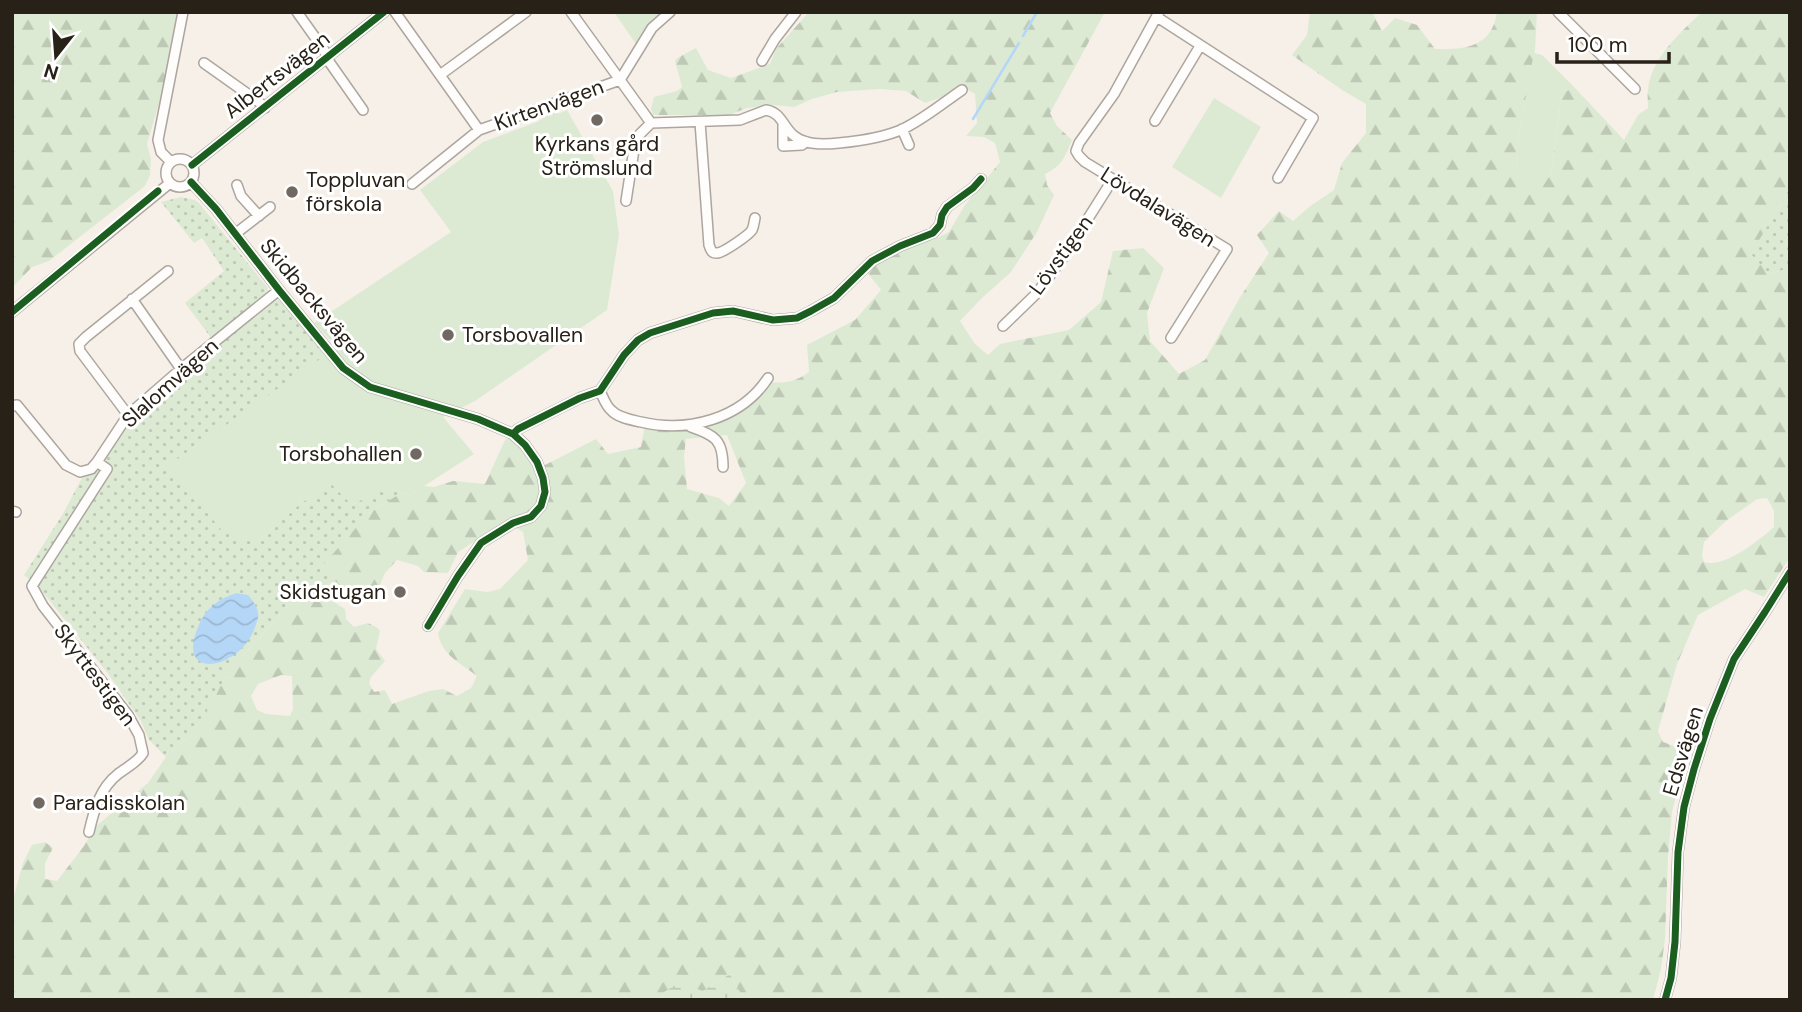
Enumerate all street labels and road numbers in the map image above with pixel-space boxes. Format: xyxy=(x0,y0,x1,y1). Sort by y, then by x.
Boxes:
street label: Albertsvägen xyxy=(218,25,336,125)
street label: Kirtenvägen xyxy=(491,72,607,138)
street label: Lövdalavägen xyxy=(1095,161,1221,253)
street label: Lövstigen xyxy=(1023,210,1099,300)
street label: Skidbacksvägen xyxy=(254,233,374,369)
street label: Slalomvägen xyxy=(116,332,224,434)
street label: Skyttestigen xyxy=(47,618,143,732)
street label: Edsvägen xyxy=(1656,703,1710,799)

